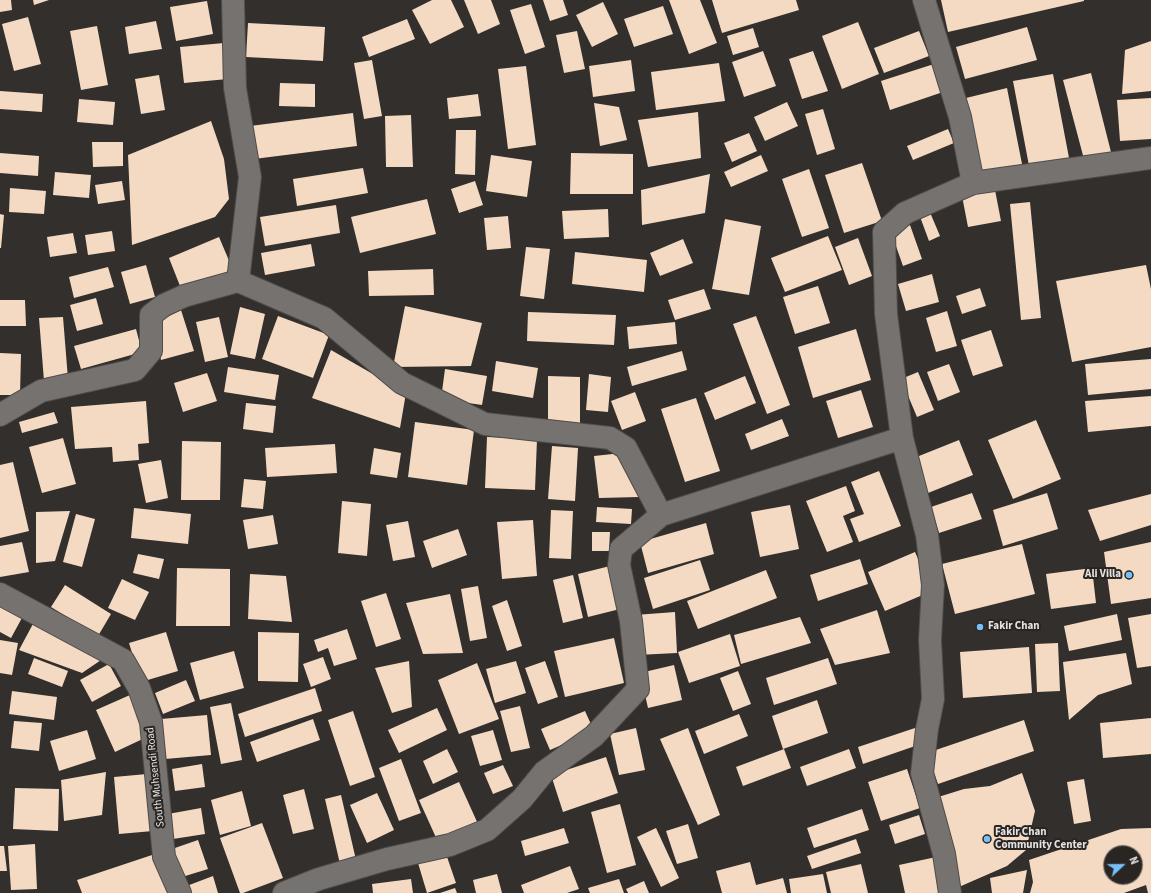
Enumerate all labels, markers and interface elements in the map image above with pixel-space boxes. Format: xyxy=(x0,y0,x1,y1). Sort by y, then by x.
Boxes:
place label: Ali Villa xyxy=(1085,568,1121,582)
marker: Ali Villa xyxy=(1124,570,1134,580)
place label: Fakir Chan xyxy=(988,620,1040,634)
marker: Fakir Chan xyxy=(975,622,985,632)
street label: South Muhsendi Road xyxy=(144,726,168,828)
place label: Fakir Chan Community Center xyxy=(995,826,1087,852)
marker: Fakir Chan Community Center xyxy=(982,834,992,844)
north arrow xyxy=(1103,845,1143,885)
text: N xyxy=(1125,854,1142,867)

